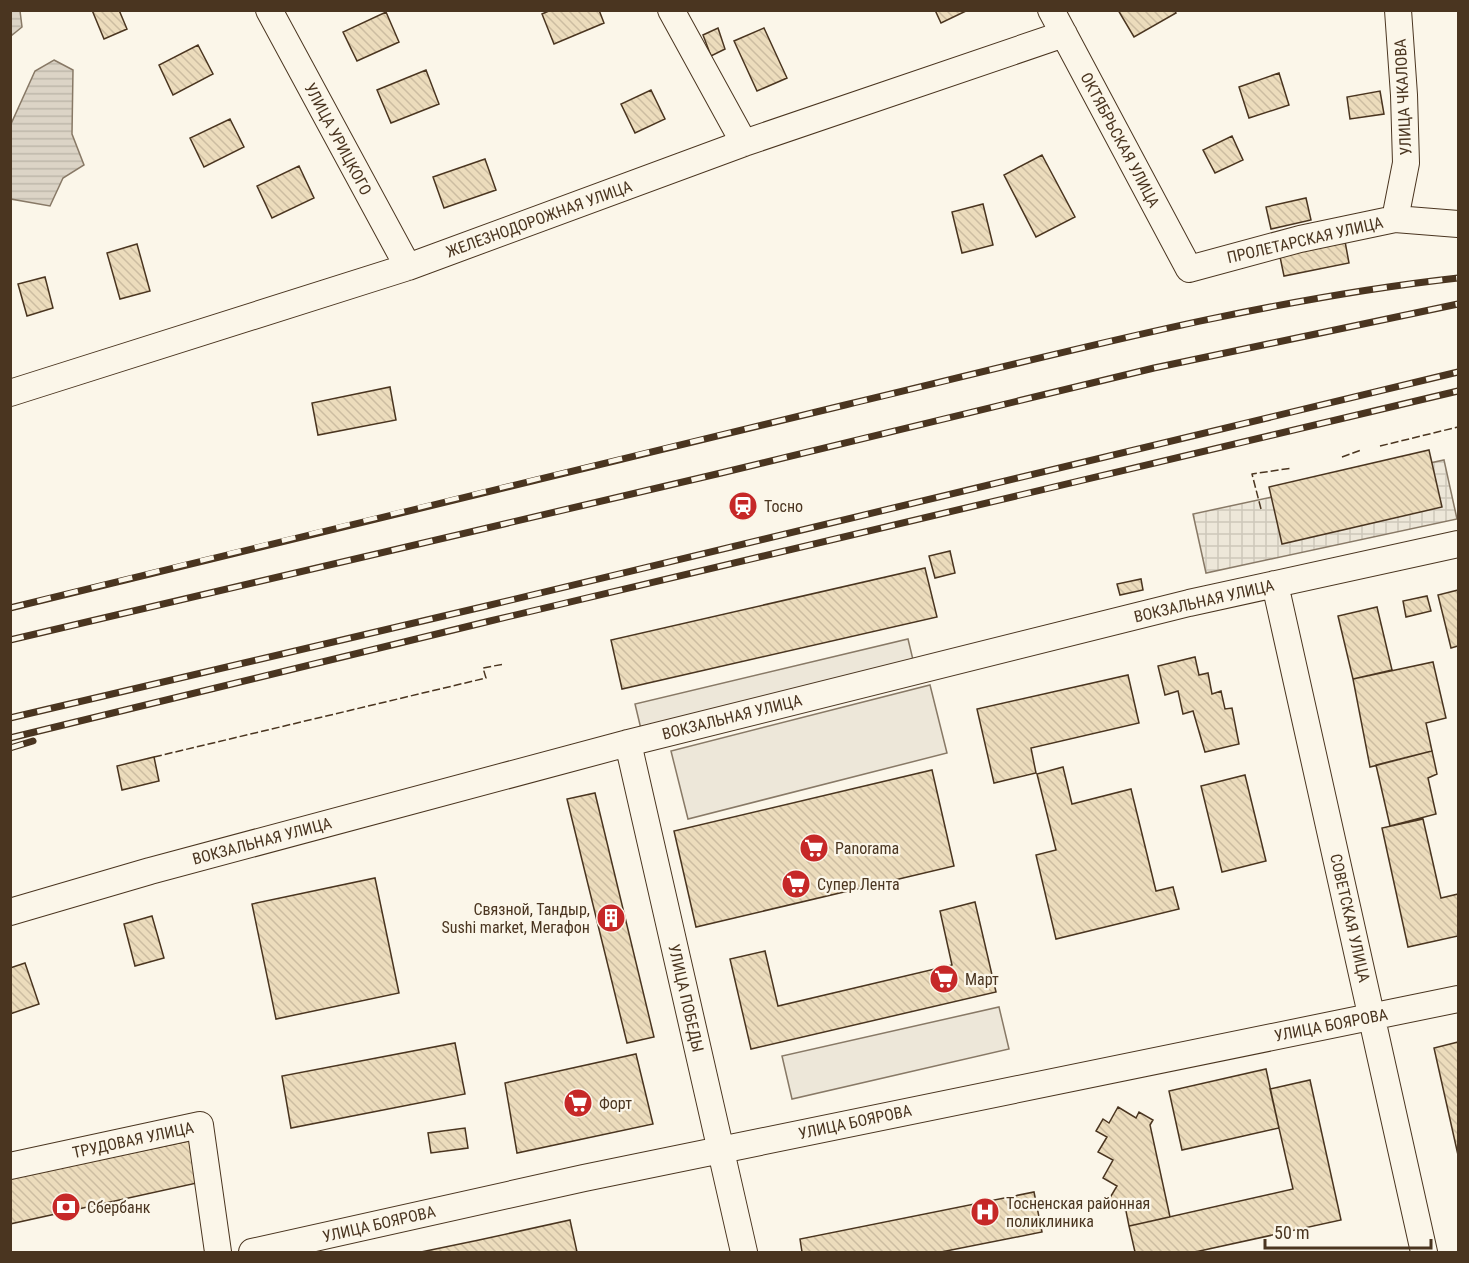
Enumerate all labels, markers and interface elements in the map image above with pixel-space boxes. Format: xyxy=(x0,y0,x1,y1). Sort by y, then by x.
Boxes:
street label: УЛИЦА ЧКАЛОВА xyxy=(1390,38,1416,156)
street label: ОКТЯБРЬСКАЯ УЛИЦА xyxy=(1076,69,1164,211)
street label: УЛИЦА УРИЦКОГО xyxy=(300,80,376,198)
street label: ЖЕЛЕЗНОДОРОЖНАЯ УЛИЦА xyxy=(443,176,635,262)
street label: ПРОЛЕТАРСКАЯ УЛИЦА xyxy=(1225,213,1385,267)
station icon: Тосно xyxy=(727,490,759,522)
place label: Тосно xyxy=(764,497,803,516)
street label: ВОКЗАЛЬНАЯ УЛИЦА xyxy=(1132,576,1276,626)
street label: ВОКЗАЛЬНАЯ УЛИЦА xyxy=(660,690,804,744)
street label: ВОКЗАЛЬНАЯ УЛИЦА xyxy=(190,813,334,869)
supermarket icon: Panorama xyxy=(798,832,830,864)
place label: Panorama xyxy=(835,839,899,858)
street label: СОВЕТСКАЯ УЛИЦА xyxy=(1326,852,1374,984)
supermarket icon: Супер Лента xyxy=(780,868,812,900)
place label: Супер Лента xyxy=(817,875,900,894)
place label: Связной, Тандыр, Sushi market, Мегафон xyxy=(441,900,590,937)
building icon: Связной, Тандыр, Sushi market, Мегафон xyxy=(595,902,627,934)
street label: УЛИЦА ПОБЕДЫ xyxy=(664,942,708,1054)
supermarket icon: Март xyxy=(928,963,960,995)
place label: Март xyxy=(965,970,999,989)
street label: УЛИЦА БОЯРОВА xyxy=(1273,1005,1389,1045)
supermarket icon: Форт xyxy=(562,1087,594,1119)
place label: Форт xyxy=(599,1094,632,1113)
street label: УЛИЦА БОЯРОВА xyxy=(797,1101,913,1143)
street label: ТРУДОВАЯ УЛИЦА xyxy=(71,1118,195,1162)
bank icon: Сбербанк xyxy=(50,1191,82,1223)
place label: Тосненская районная поликлиника xyxy=(1006,1194,1150,1231)
hospital icon: Тосненская районная поликлиника xyxy=(969,1196,1001,1228)
place label: Сбербанк xyxy=(87,1198,151,1217)
street label: УЛИЦА БОЯРОВА xyxy=(321,1202,437,1246)
scale bar xyxy=(1265,1212,1432,1250)
text: 50 m xyxy=(1274,1222,1309,1243)

